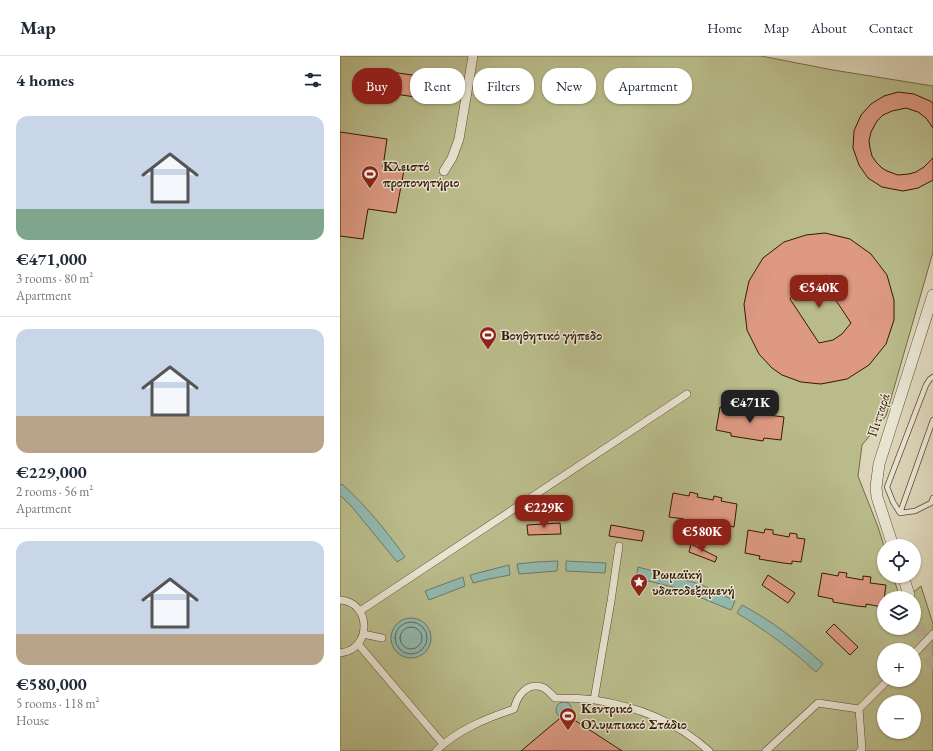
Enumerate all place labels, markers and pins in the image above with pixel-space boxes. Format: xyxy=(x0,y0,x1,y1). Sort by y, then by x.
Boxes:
place label: Κλειστό προπονητήριο xyxy=(382,157,459,191)
sports icon: Κλειστό προπονητήριο xyxy=(360,164,380,189)
pin: €540K xyxy=(791,275,847,309)
sports icon: Βοηθητικό γήπεδο xyxy=(478,325,498,350)
place label: Βοηθητικό γήπεδο xyxy=(501,326,602,344)
pin: €471K xyxy=(722,390,778,424)
pin: €229K xyxy=(516,495,572,529)
pin: €580K xyxy=(674,519,730,553)
place label: Ρωμαϊκή υδατοδεξαμενή xyxy=(652,565,735,599)
place icon: Ρωμαϊκή υδατοδεξαμενή xyxy=(629,572,649,597)
place label: Κεντρικό Ολυμπιακό Στάδιο xyxy=(581,699,687,733)
sports icon: Κεντρικό Ολυμπιακό Στάδιο xyxy=(558,706,578,731)

